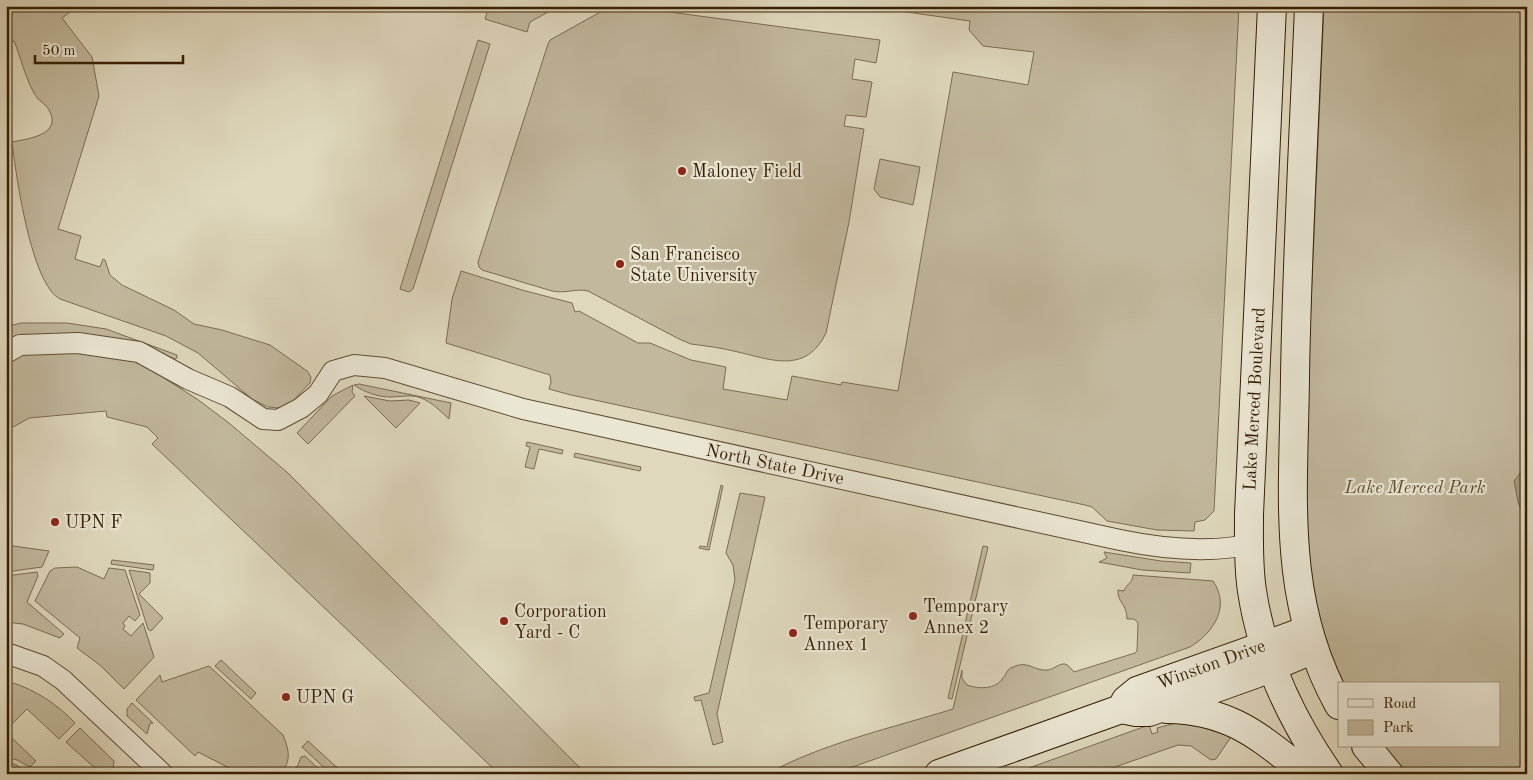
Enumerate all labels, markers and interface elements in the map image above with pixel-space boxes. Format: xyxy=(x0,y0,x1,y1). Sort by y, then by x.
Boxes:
scale bar xyxy=(35,32,182,64)
text: 50 m xyxy=(42,44,76,59)
place label: Maloney Field xyxy=(692,163,802,181)
marker: Maloney Field xyxy=(676,165,688,177)
place label: San Francisco State University xyxy=(630,246,758,285)
marker: San Francisco State University xyxy=(614,258,626,270)
street label: Lake Merced Boulevard xyxy=(1241,307,1269,491)
street label: North State Drive xyxy=(704,442,845,488)
park label: Lake Merced Park xyxy=(1343,479,1486,497)
place label: UPN F xyxy=(65,514,122,532)
marker: UPN F xyxy=(49,516,61,528)
place label: Temporary Annex 2 xyxy=(923,598,1009,637)
place label: Corporation Yard - C xyxy=(514,603,607,642)
marker: Temporary Annex 2 xyxy=(907,610,919,622)
marker: Corporation Yard - C xyxy=(498,615,510,627)
place label: Temporary Annex 1 xyxy=(803,615,889,654)
marker: Temporary Annex 1 xyxy=(787,627,799,639)
street label: Winston Drive xyxy=(1155,637,1268,693)
legend xyxy=(1338,682,1500,748)
place label: UPN G xyxy=(296,689,354,707)
marker: UPN G xyxy=(280,691,292,703)
text: Road xyxy=(1383,697,1417,712)
text: Park xyxy=(1383,721,1414,736)

